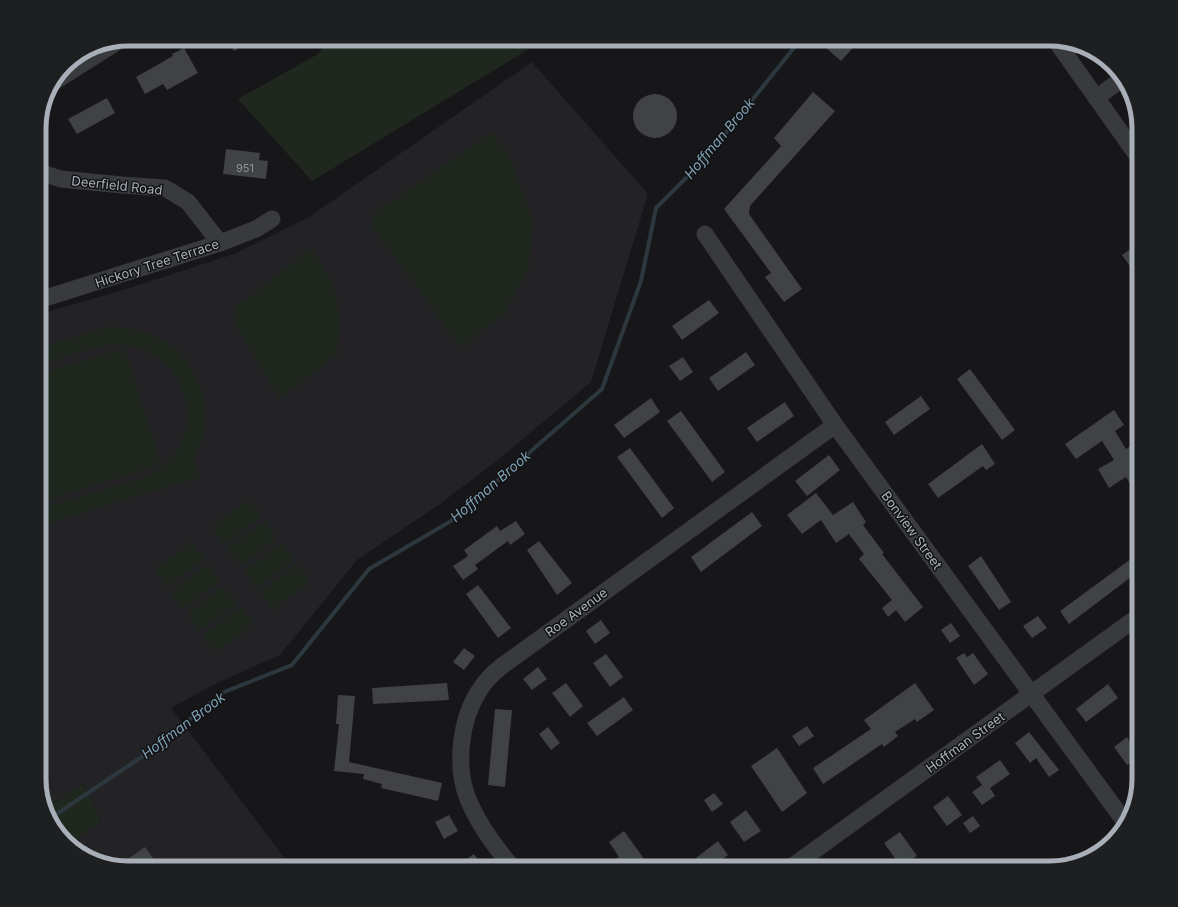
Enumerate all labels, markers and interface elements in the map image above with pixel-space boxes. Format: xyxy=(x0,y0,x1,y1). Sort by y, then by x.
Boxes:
water label: Hoffman Brook xyxy=(680,94,758,182)
house number: 951 xyxy=(236,161,254,175)
street label: Deerfield Road xyxy=(71,172,163,198)
street label: Hickory Tree Terrace xyxy=(93,235,221,291)
water label: Hoffman Brook xyxy=(447,446,534,525)
street label: Bonview Street xyxy=(878,488,946,572)
street label: Roe Avenue xyxy=(542,584,610,640)
water label: Hoffman Brook xyxy=(138,688,228,762)
street label: Hoffman Street xyxy=(923,708,1007,776)

